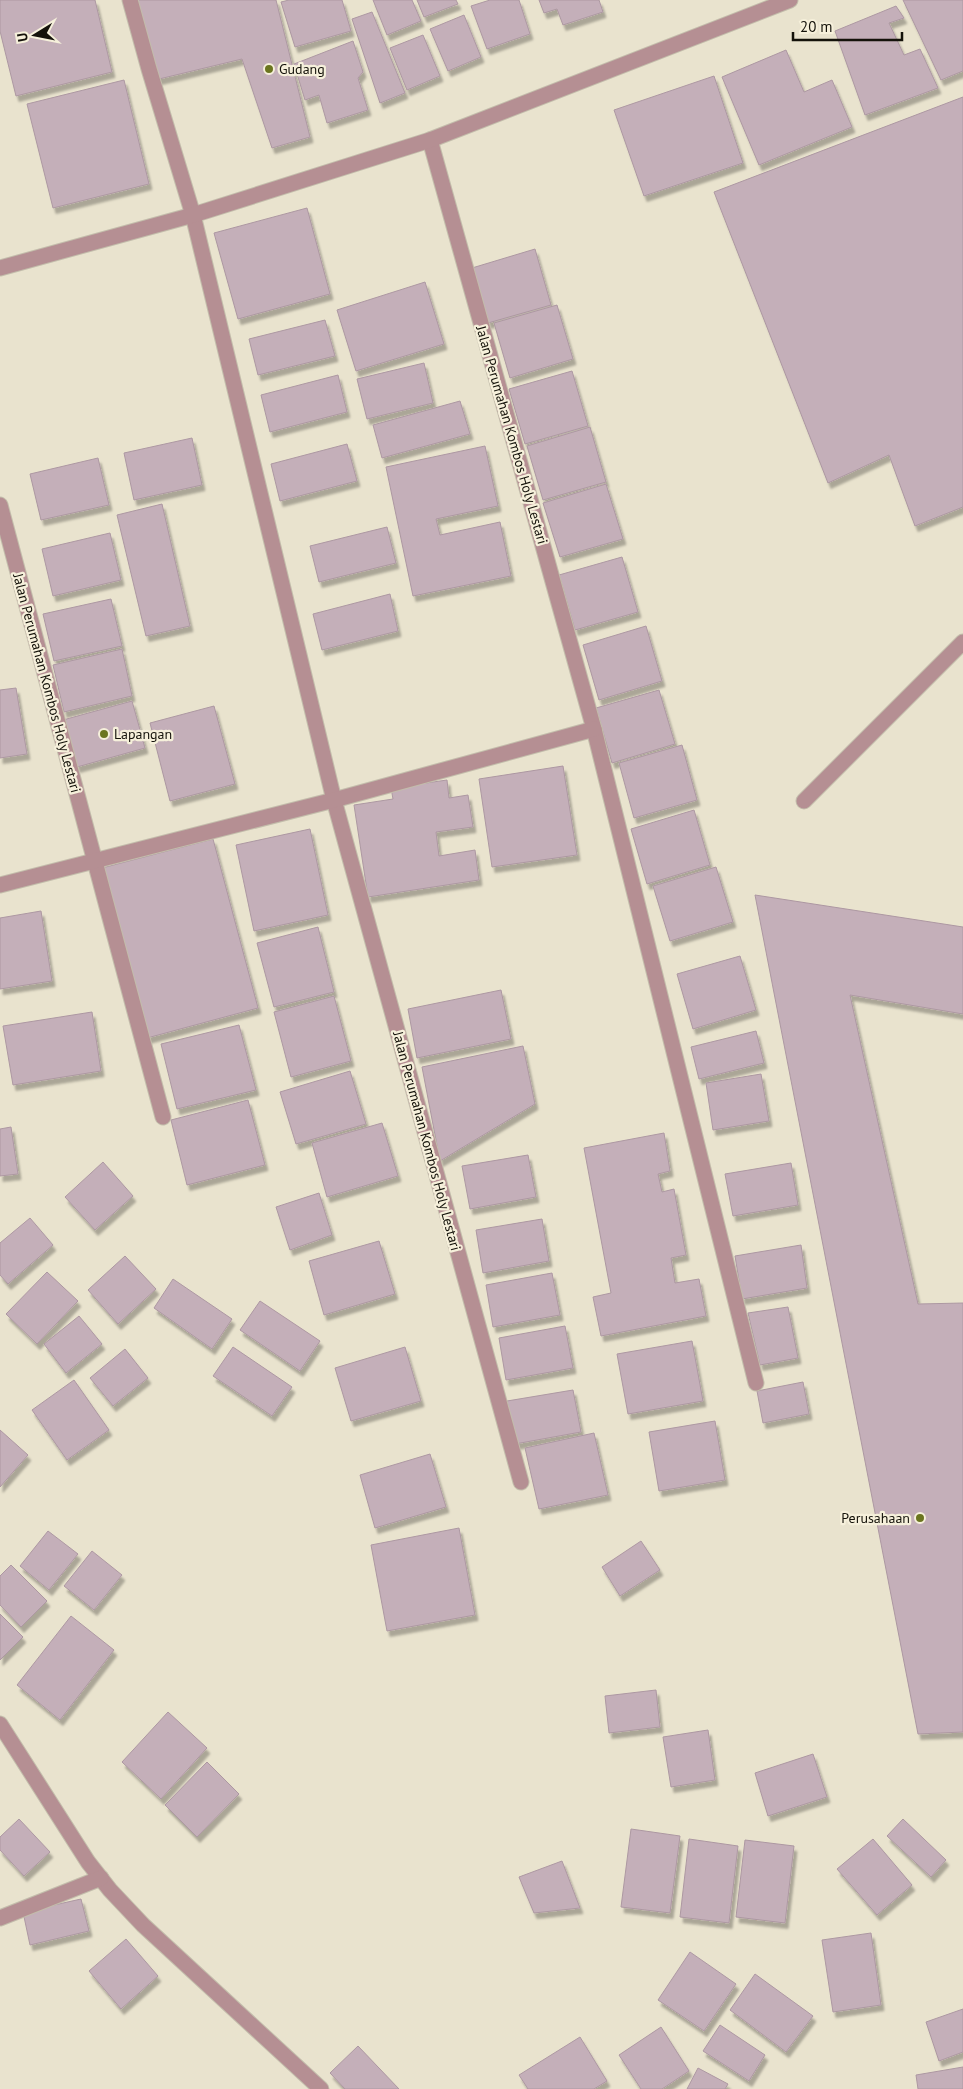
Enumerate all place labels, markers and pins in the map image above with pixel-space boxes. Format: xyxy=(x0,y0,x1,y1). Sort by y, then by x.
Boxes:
place label: Gudang xyxy=(279,60,325,78)
marker: Gudang xyxy=(263,63,275,75)
place label: Lapangan xyxy=(114,725,172,743)
marker: Lapangan xyxy=(98,728,110,740)
place label: Perusahaan xyxy=(841,1509,910,1527)
marker: Perusahaan xyxy=(914,1512,926,1524)

